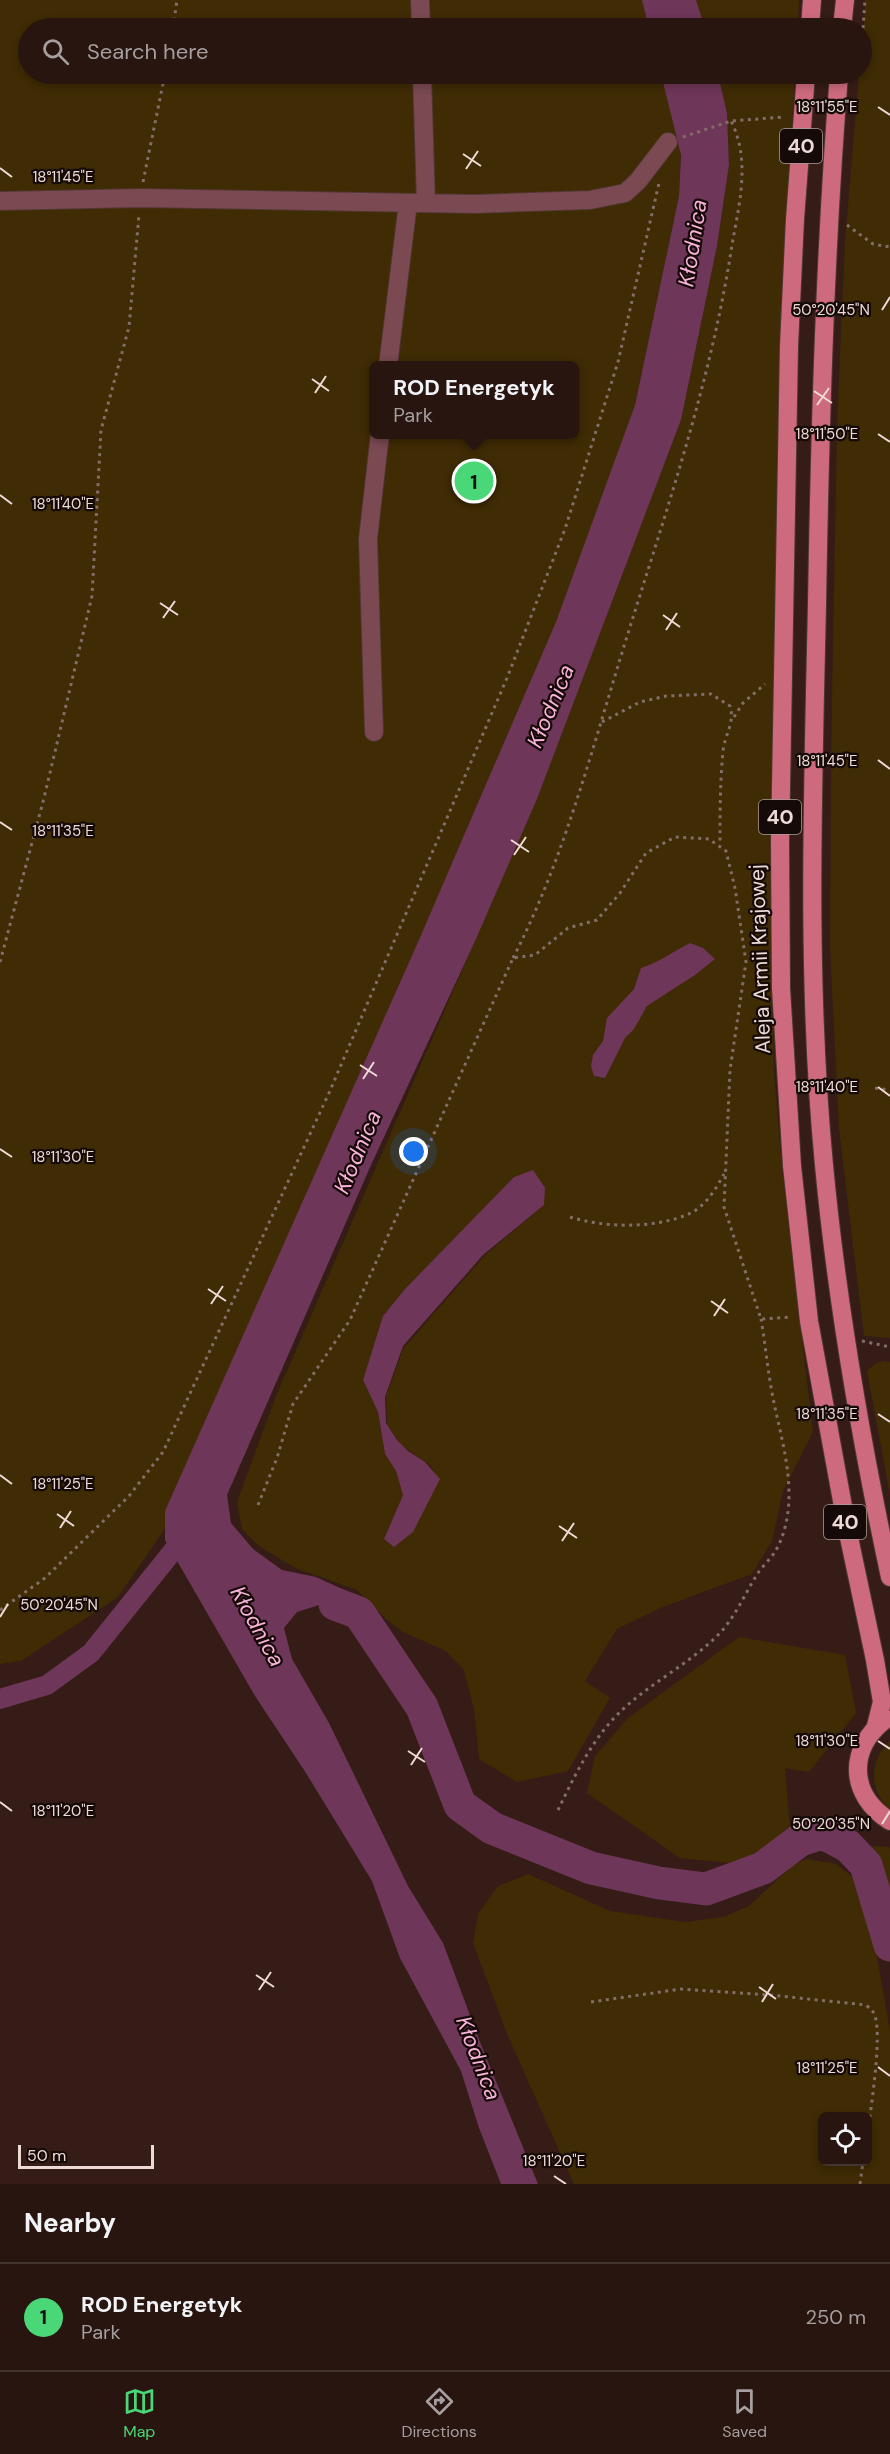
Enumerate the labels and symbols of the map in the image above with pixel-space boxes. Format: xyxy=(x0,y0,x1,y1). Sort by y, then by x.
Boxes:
text: 18°11'55"E xyxy=(796,97,858,117)
road number: 40 xyxy=(780,129,822,163)
text: 18°11'45"E xyxy=(33,167,93,187)
water label: Kłodnica xyxy=(671,197,714,289)
text: 50°20'45"N xyxy=(792,300,870,320)
text: 18°11'50"E xyxy=(796,424,858,444)
pin: 1 xyxy=(454,458,494,504)
text: 18°11'40"E xyxy=(32,494,94,514)
water label: Kłodnica xyxy=(520,660,581,752)
text: 18°11'45"E xyxy=(797,751,857,771)
road number: 40 xyxy=(759,800,801,834)
text: 18°11'35"E xyxy=(32,821,94,841)
street label: Aleja Armii Krajowej xyxy=(743,864,777,1054)
text: 18°11'40"E xyxy=(796,1077,858,1097)
water label: Kłodnica xyxy=(327,1106,388,1198)
your location xyxy=(399,1137,428,1166)
text: 18°11'30"E xyxy=(32,1147,94,1167)
text: 18°11'35"E xyxy=(796,1404,858,1424)
text: 18°11'25"E xyxy=(32,1474,94,1494)
road number: 40 xyxy=(824,1505,866,1539)
water label: Kłodnica xyxy=(224,1581,292,1672)
text: 50°20'45"N xyxy=(20,1595,98,1615)
text: 18°11'30"E xyxy=(796,1731,858,1751)
text: 18°11'20"E xyxy=(32,1801,94,1821)
text: 50°20'35"N xyxy=(792,1814,870,1834)
water label: Kłodnica xyxy=(449,2012,508,2104)
text: 18°11'25"E xyxy=(796,2058,858,2078)
scale bar xyxy=(18,2142,154,2170)
text: 18°11'20"E xyxy=(523,2151,585,2171)

